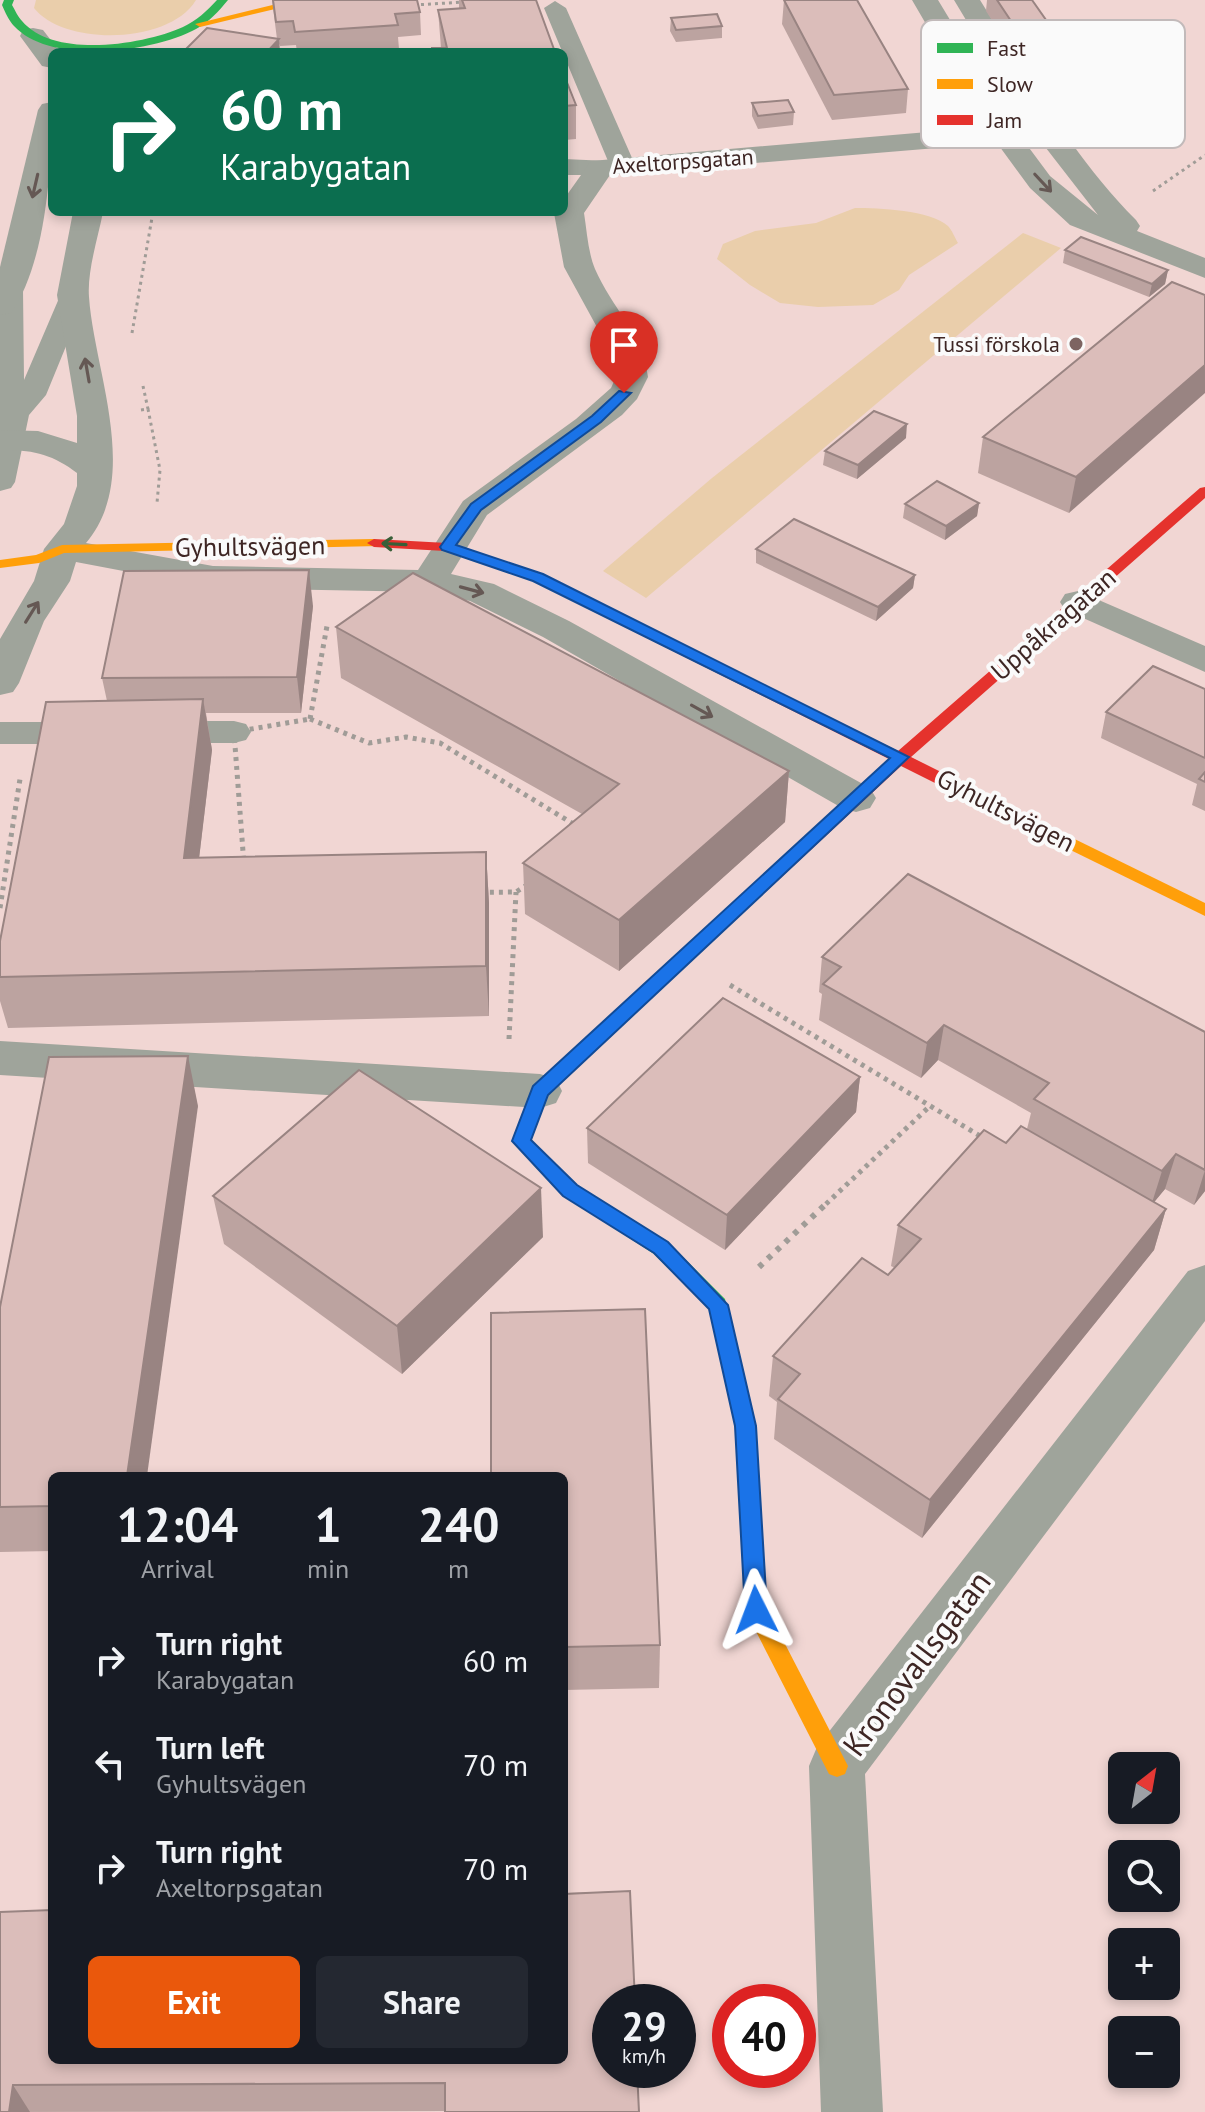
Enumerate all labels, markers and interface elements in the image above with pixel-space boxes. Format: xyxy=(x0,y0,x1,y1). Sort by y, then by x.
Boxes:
legend xyxy=(921,20,1185,148)
text: Fast xyxy=(987,34,1027,62)
text: Slow xyxy=(987,70,1033,98)
text: 60 m xyxy=(220,73,343,145)
icon: right xyxy=(88,80,192,184)
text: Jam xyxy=(986,106,1022,134)
street label: Axeltorpsgatan xyxy=(612,142,754,180)
text: Karabygatan xyxy=(220,143,411,190)
one-way arrow xyxy=(26,172,41,198)
one-way arrow xyxy=(1033,173,1052,193)
pin xyxy=(590,311,658,393)
icon: arrive xyxy=(602,323,646,367)
place label: Tussi förskola xyxy=(933,330,1060,358)
marker: Tussi förskola xyxy=(1067,335,1085,353)
one-way arrow xyxy=(78,357,93,383)
street label: Gyhultsvägen xyxy=(175,528,325,564)
one-way arrow xyxy=(381,536,408,551)
street label: Uppåkragatan xyxy=(984,561,1122,687)
one-way arrow xyxy=(459,584,485,599)
one-way arrow xyxy=(25,601,41,624)
one-way arrow xyxy=(690,703,713,719)
street label: Gyhultsvägen xyxy=(931,761,1081,859)
text: 12:04 xyxy=(117,1493,238,1555)
text: 1 xyxy=(314,1493,342,1555)
text: 240 xyxy=(418,1493,499,1555)
text: Arrival xyxy=(141,1552,214,1585)
text: min xyxy=(307,1552,349,1585)
text: m xyxy=(448,1552,469,1585)
street label: Kronovallsgatan xyxy=(833,1562,999,1764)
position arrow xyxy=(714,1568,798,1652)
text: Turn right xyxy=(156,1624,282,1663)
icon: right xyxy=(88,1638,132,1682)
text: 60 m xyxy=(463,1641,528,1680)
text: Karabygatan xyxy=(156,1663,294,1696)
text: Turn left xyxy=(156,1728,264,1767)
icon: left xyxy=(88,1742,132,1786)
text: 70 m xyxy=(463,1745,528,1784)
north arrow xyxy=(1108,1752,1180,1824)
map controls xyxy=(1108,1752,1180,2088)
text: Gyhultsvägen xyxy=(156,1767,306,1800)
text: Turn right xyxy=(156,1832,282,1871)
button: search xyxy=(1108,1840,1180,1912)
icon: right xyxy=(88,1846,132,1890)
text: 70 m xyxy=(463,1849,528,1888)
text: Axeltorpsgatan xyxy=(156,1871,323,1904)
button: + xyxy=(1108,1928,1180,2000)
button: Exit xyxy=(88,1956,300,2048)
button: Share xyxy=(316,1956,528,2048)
speed limit sign: 40 xyxy=(712,1984,816,2088)
text: 29 xyxy=(621,2000,667,2052)
button: − xyxy=(1108,2016,1180,2088)
text: km/h xyxy=(622,2043,666,2069)

